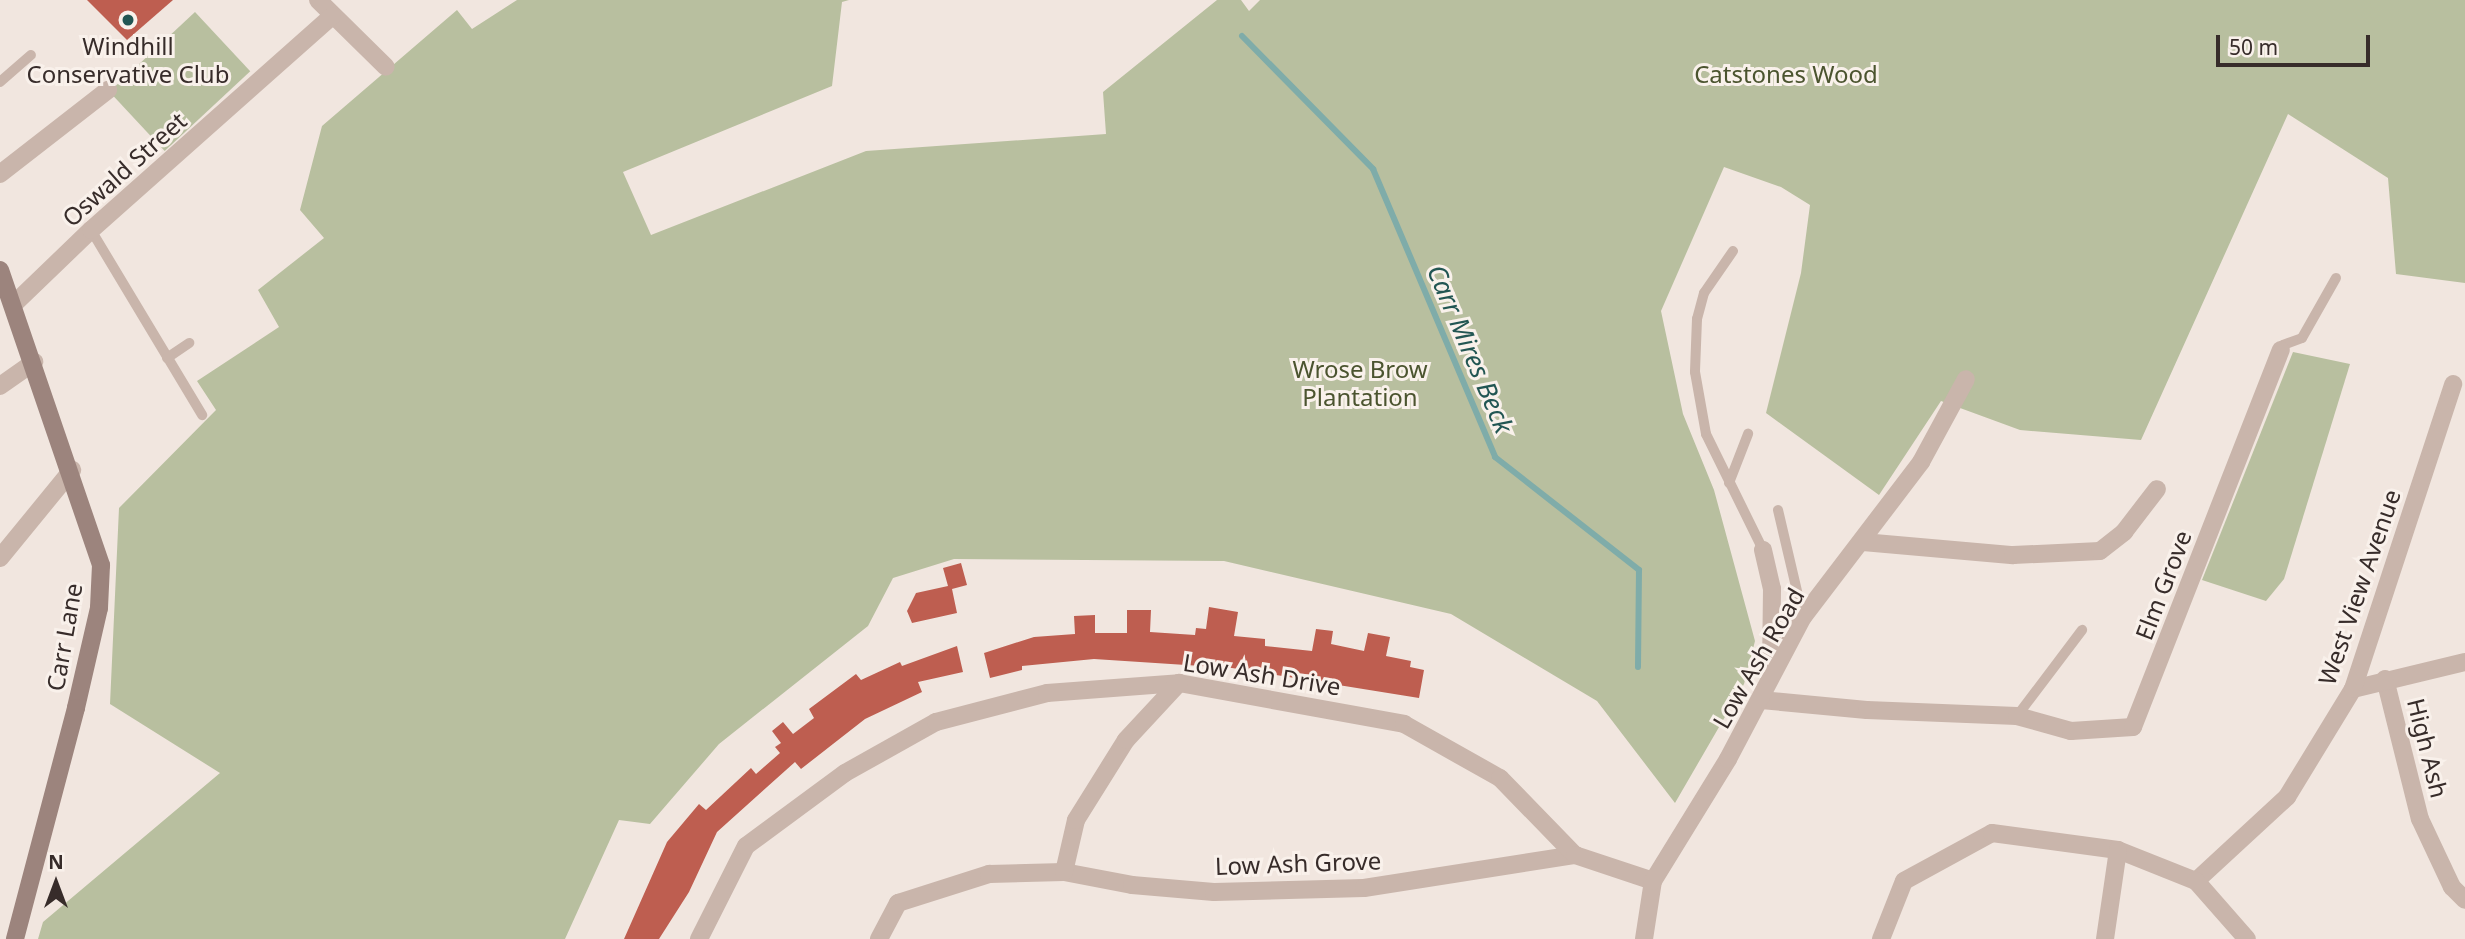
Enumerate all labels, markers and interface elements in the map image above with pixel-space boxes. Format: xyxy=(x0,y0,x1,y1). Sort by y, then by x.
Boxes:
marker: Windhill Conservative Club xyxy=(120,12,136,28)
scale bar xyxy=(2220,21,2374,65)
place label: Windhill Conservative Club xyxy=(27,32,229,88)
text: 50 m xyxy=(2229,33,2278,61)
park label: Catstones Wood xyxy=(1694,60,1878,88)
street label: Oswald Street xyxy=(56,106,192,232)
water label: Carr Mires Beck xyxy=(1420,260,1520,438)
park label: Wrose Brow Plantation xyxy=(1292,355,1428,411)
street label: West View Avenue xyxy=(2312,485,2406,689)
street label: Elm Grove xyxy=(2129,526,2197,644)
street label: Carr Lane xyxy=(40,581,88,693)
street label: Low Ash Road xyxy=(1706,583,1810,733)
street label: Low Ash Drive xyxy=(1181,647,1343,701)
street label: High Ash xyxy=(2402,695,2454,801)
street label: Low Ash Grove xyxy=(1214,846,1382,880)
north arrow xyxy=(21,848,91,918)
text: N xyxy=(48,849,64,875)

